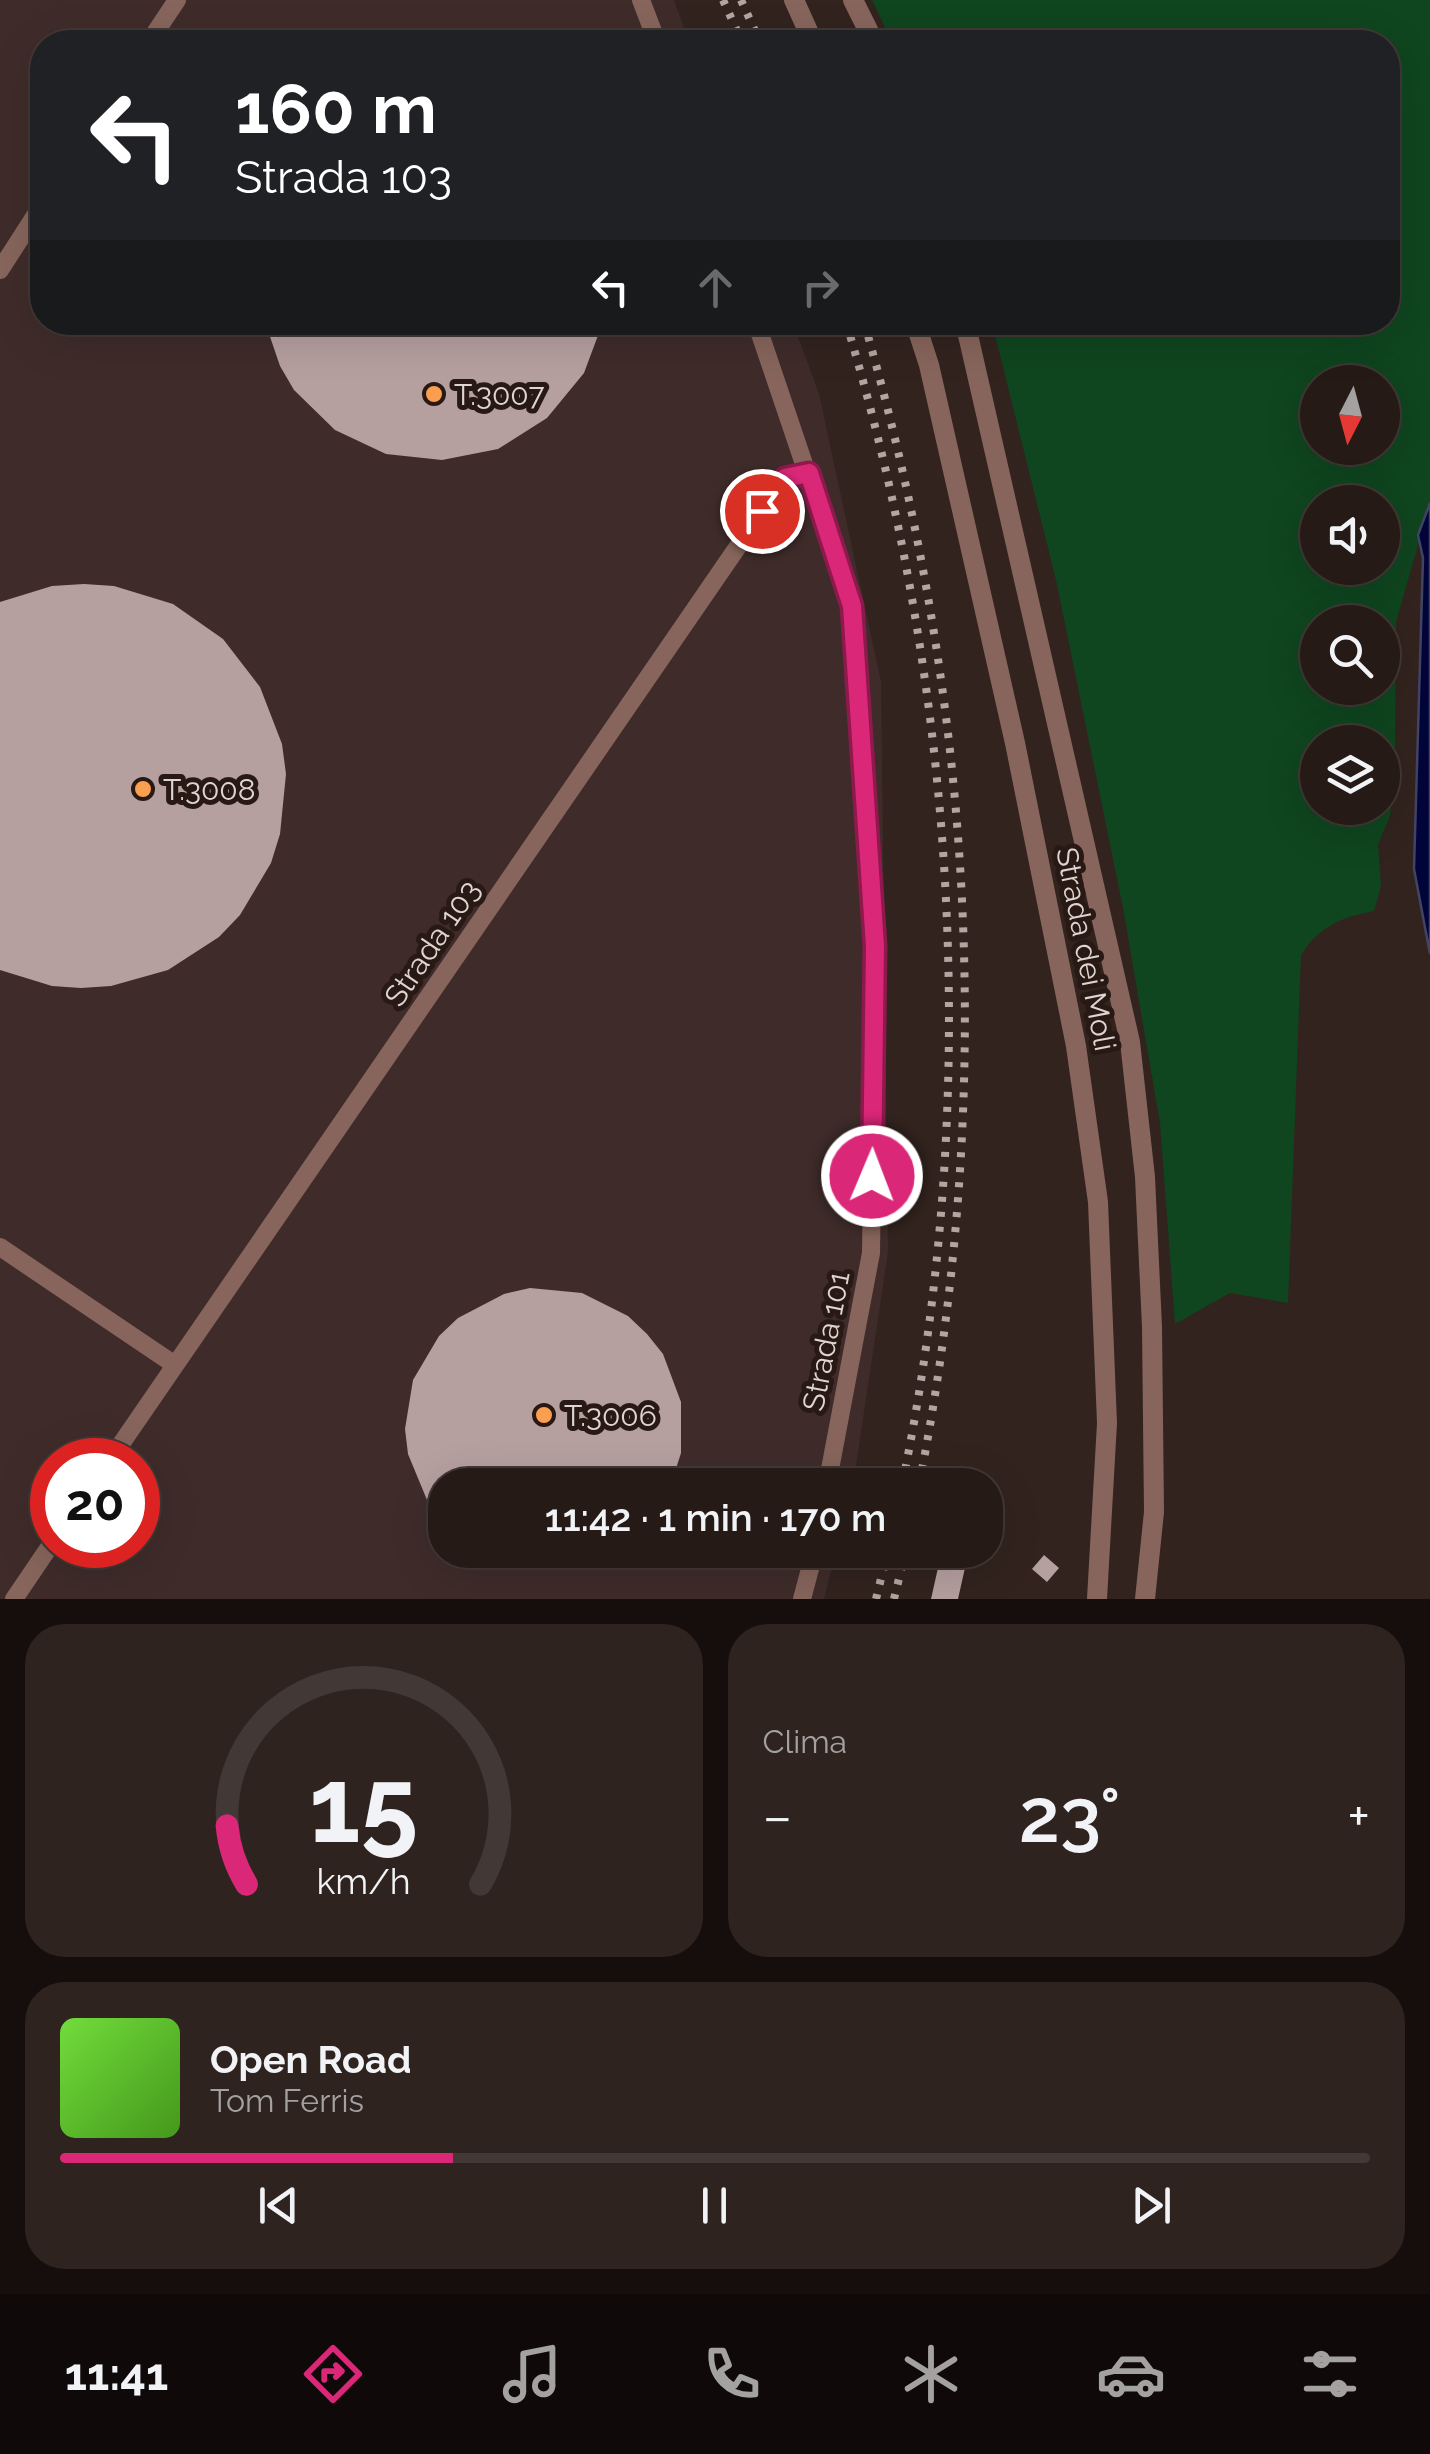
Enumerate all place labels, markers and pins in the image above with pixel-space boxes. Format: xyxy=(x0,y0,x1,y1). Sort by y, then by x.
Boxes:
place label: T.3007 xyxy=(454,377,545,412)
marker: T.3007 xyxy=(423,383,445,405)
pin xyxy=(720,469,805,554)
place label: T.3008 xyxy=(163,772,255,807)
marker: T.3008 xyxy=(132,778,154,800)
place label: T.3006 xyxy=(564,1398,657,1433)
marker: T.3006 xyxy=(533,1404,555,1426)

